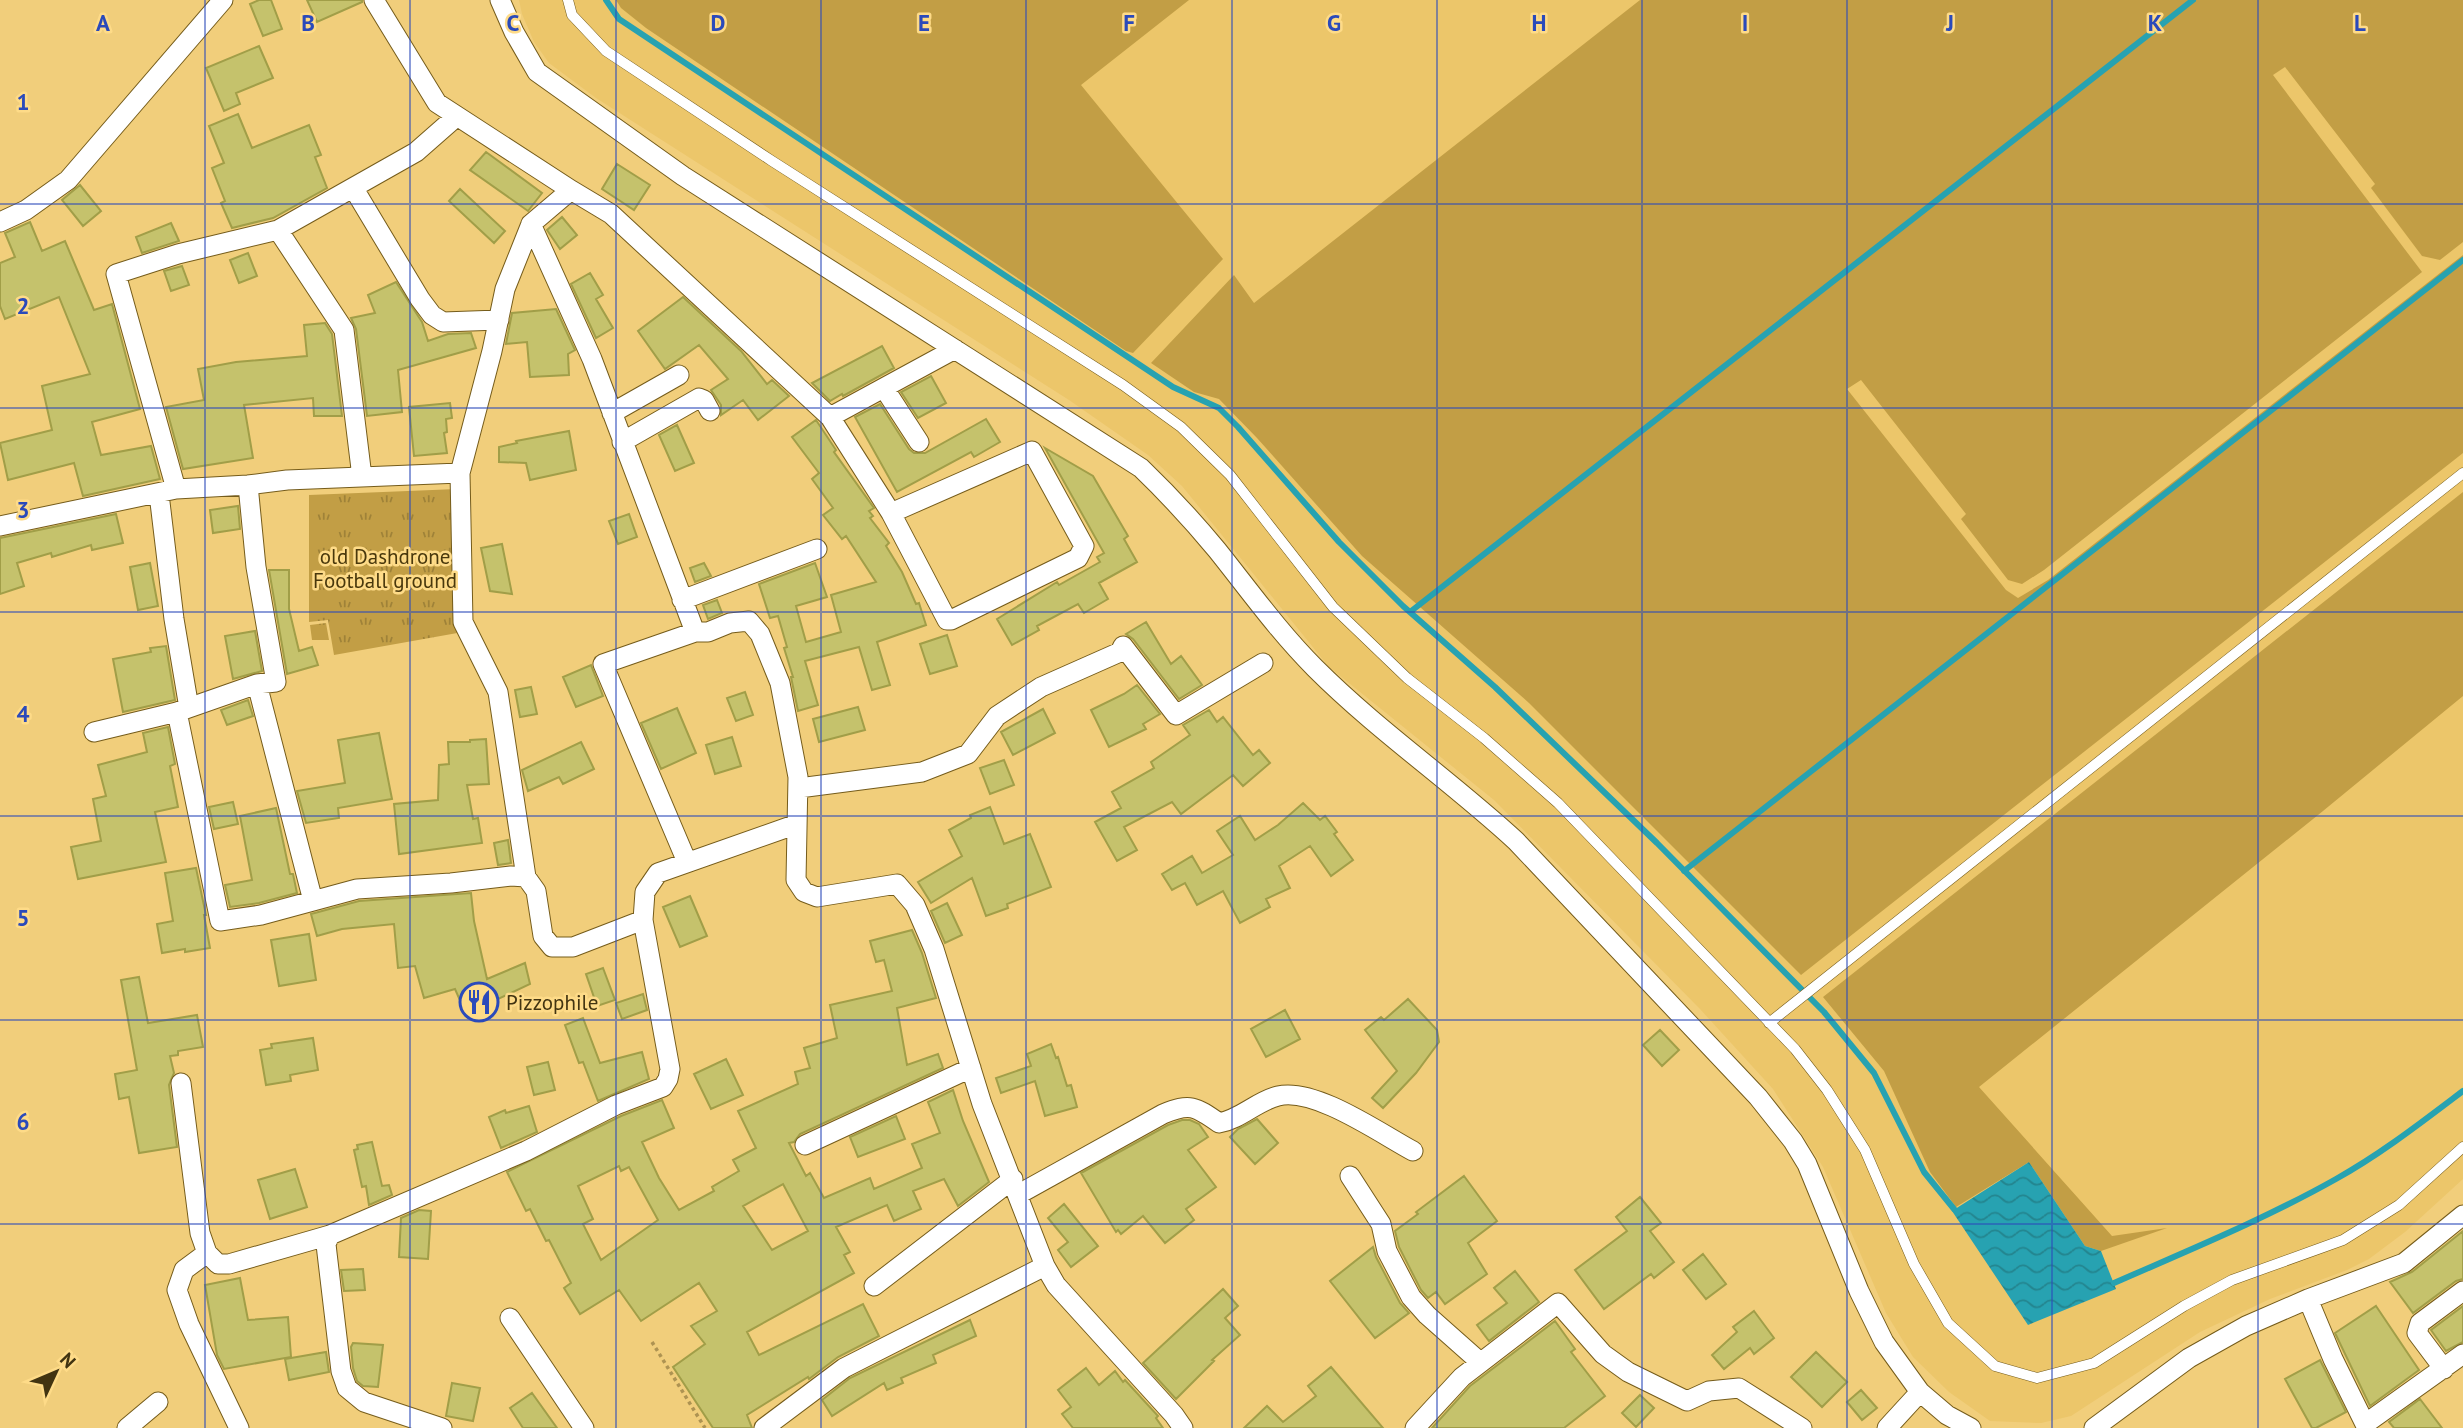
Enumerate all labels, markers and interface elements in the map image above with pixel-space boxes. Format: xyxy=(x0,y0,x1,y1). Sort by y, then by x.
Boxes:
text: A xyxy=(96,8,110,37)
text: B xyxy=(301,8,315,37)
text: C xyxy=(507,8,520,37)
text: D xyxy=(711,8,725,37)
text: E xyxy=(918,8,930,37)
text: F xyxy=(1123,8,1135,37)
text: G xyxy=(1327,8,1341,37)
text: H xyxy=(1532,8,1546,37)
text: I xyxy=(1742,8,1748,37)
text: J xyxy=(1945,8,1954,37)
text: K xyxy=(2148,8,2162,37)
text: L xyxy=(2354,8,2366,37)
text: 1 xyxy=(16,87,30,116)
text: 2 xyxy=(16,291,30,320)
text: 3 xyxy=(16,495,30,524)
park label: old Dashdrone Football ground xyxy=(313,543,457,594)
text: 4 xyxy=(16,699,30,728)
text: 5 xyxy=(16,903,30,932)
restaurant icon: Pizzophile xyxy=(458,981,500,1023)
place label: Pizzophile xyxy=(506,989,598,1016)
text: 6 xyxy=(16,1107,30,1136)
north arrow xyxy=(21,1337,91,1407)
text: N xyxy=(55,1347,81,1373)

